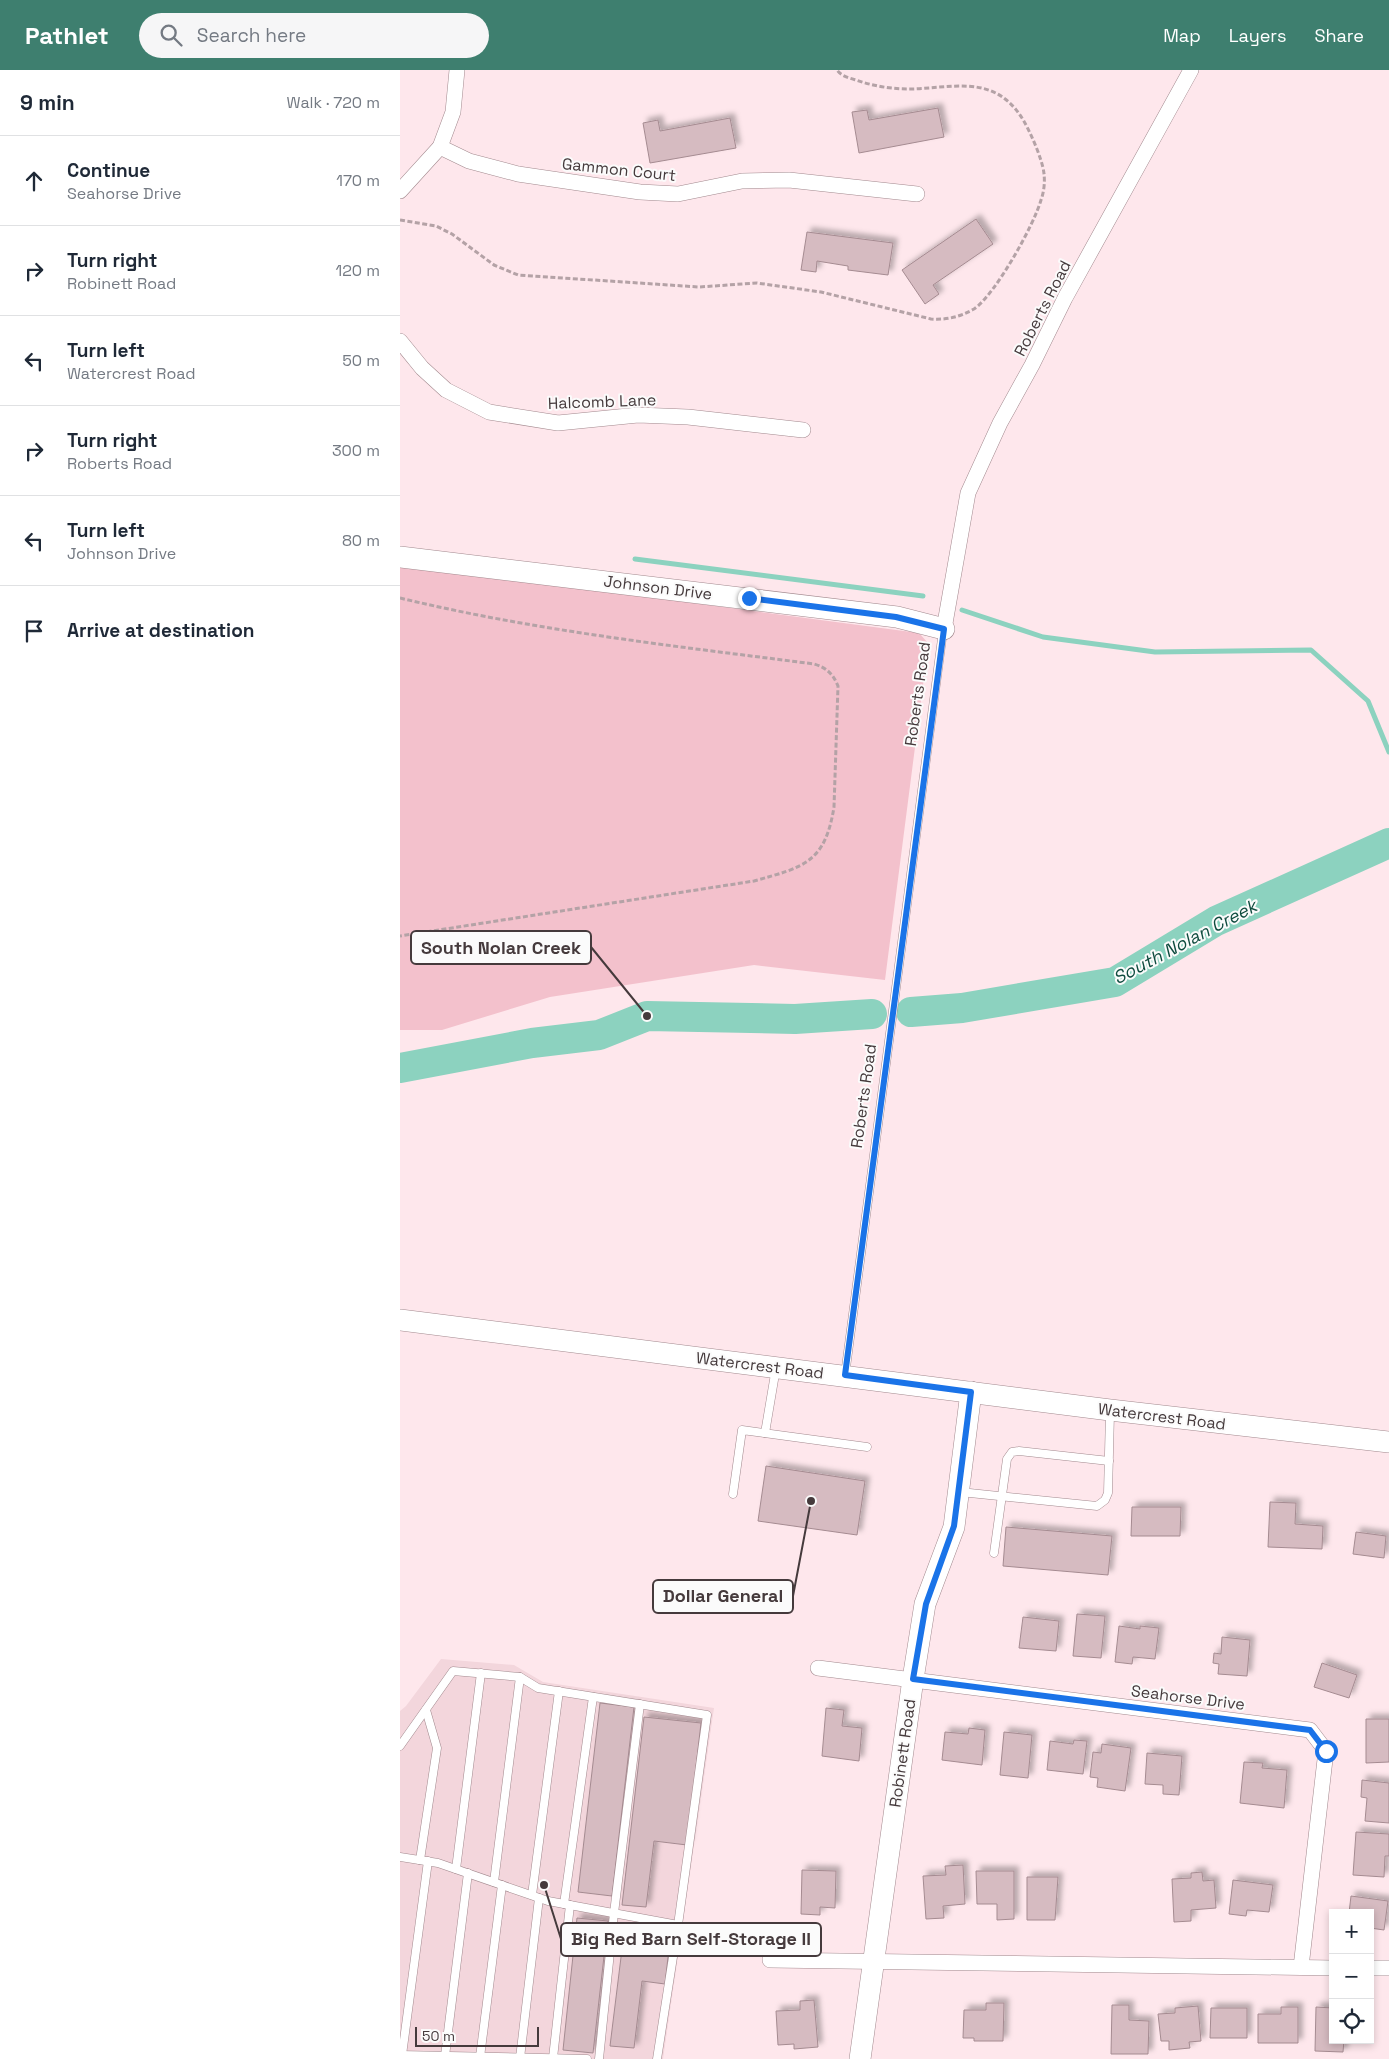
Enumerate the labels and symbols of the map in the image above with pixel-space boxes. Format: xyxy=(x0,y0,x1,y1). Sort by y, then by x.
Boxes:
street label: Gammon Court xyxy=(561,153,677,186)
street label: Roberts Road xyxy=(1009,257,1076,360)
street label: Halcomb Lane xyxy=(547,389,657,414)
street label: Johnson Drive xyxy=(602,570,713,605)
route end xyxy=(738,587,761,610)
street label: Roberts Road xyxy=(900,641,935,748)
water label: South Nolan Creek xyxy=(1109,893,1263,989)
callout: South Nolan Creek xyxy=(411,931,591,964)
text: South Nolan Creek xyxy=(421,936,581,959)
street label: Roberts Road xyxy=(846,1043,881,1150)
street label: Watercrest Road xyxy=(695,1347,825,1384)
street label: Watercrest Road xyxy=(1097,1398,1227,1435)
callout: Dollar General xyxy=(653,1580,793,1613)
text: Dollar General xyxy=(663,1584,783,1607)
street label: Seahorse Drive xyxy=(1130,1680,1246,1715)
street label: Robinett Road xyxy=(884,1697,921,1809)
route start xyxy=(1315,1740,1338,1763)
callout: Big Red Barn Self-Storage II xyxy=(561,1923,821,1956)
text: Big Red Barn Self-Storage II xyxy=(571,1927,811,1950)
scale bar xyxy=(415,2024,539,2047)

